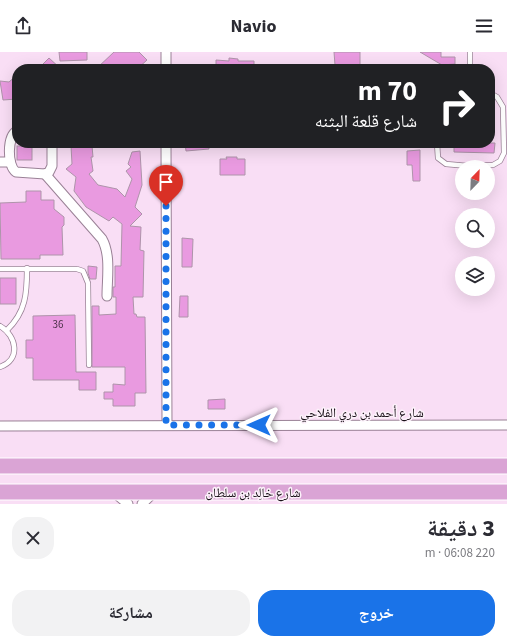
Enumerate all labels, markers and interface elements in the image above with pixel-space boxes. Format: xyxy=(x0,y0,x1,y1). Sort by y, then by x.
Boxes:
text: Navio xyxy=(231,14,276,39)
icon: share xyxy=(12,15,34,37)
icon: menu xyxy=(473,15,495,37)
text: 70 m xyxy=(358,71,417,111)
icon: right xyxy=(431,80,483,132)
text: شارع قلعة البثنه xyxy=(315,109,417,134)
north arrow xyxy=(455,160,495,200)
map controls xyxy=(455,160,495,296)
pin xyxy=(149,165,183,206)
icon: arrive xyxy=(155,171,177,193)
button: search xyxy=(455,208,495,248)
button: layers xyxy=(455,256,495,296)
house number: 36 xyxy=(53,317,64,332)
position arrow xyxy=(238,404,280,446)
street label: شارع أحمد بن دري الفلاحي xyxy=(300,404,424,423)
street label: شارع خالِد بن سلطان xyxy=(206,484,301,502)
text: 3 دقيقة xyxy=(427,511,495,546)
button: close xyxy=(12,517,54,559)
text: 220 m · 06:08 xyxy=(425,544,495,562)
button: مشاركة xyxy=(12,590,250,636)
button: خروج xyxy=(258,590,495,636)

